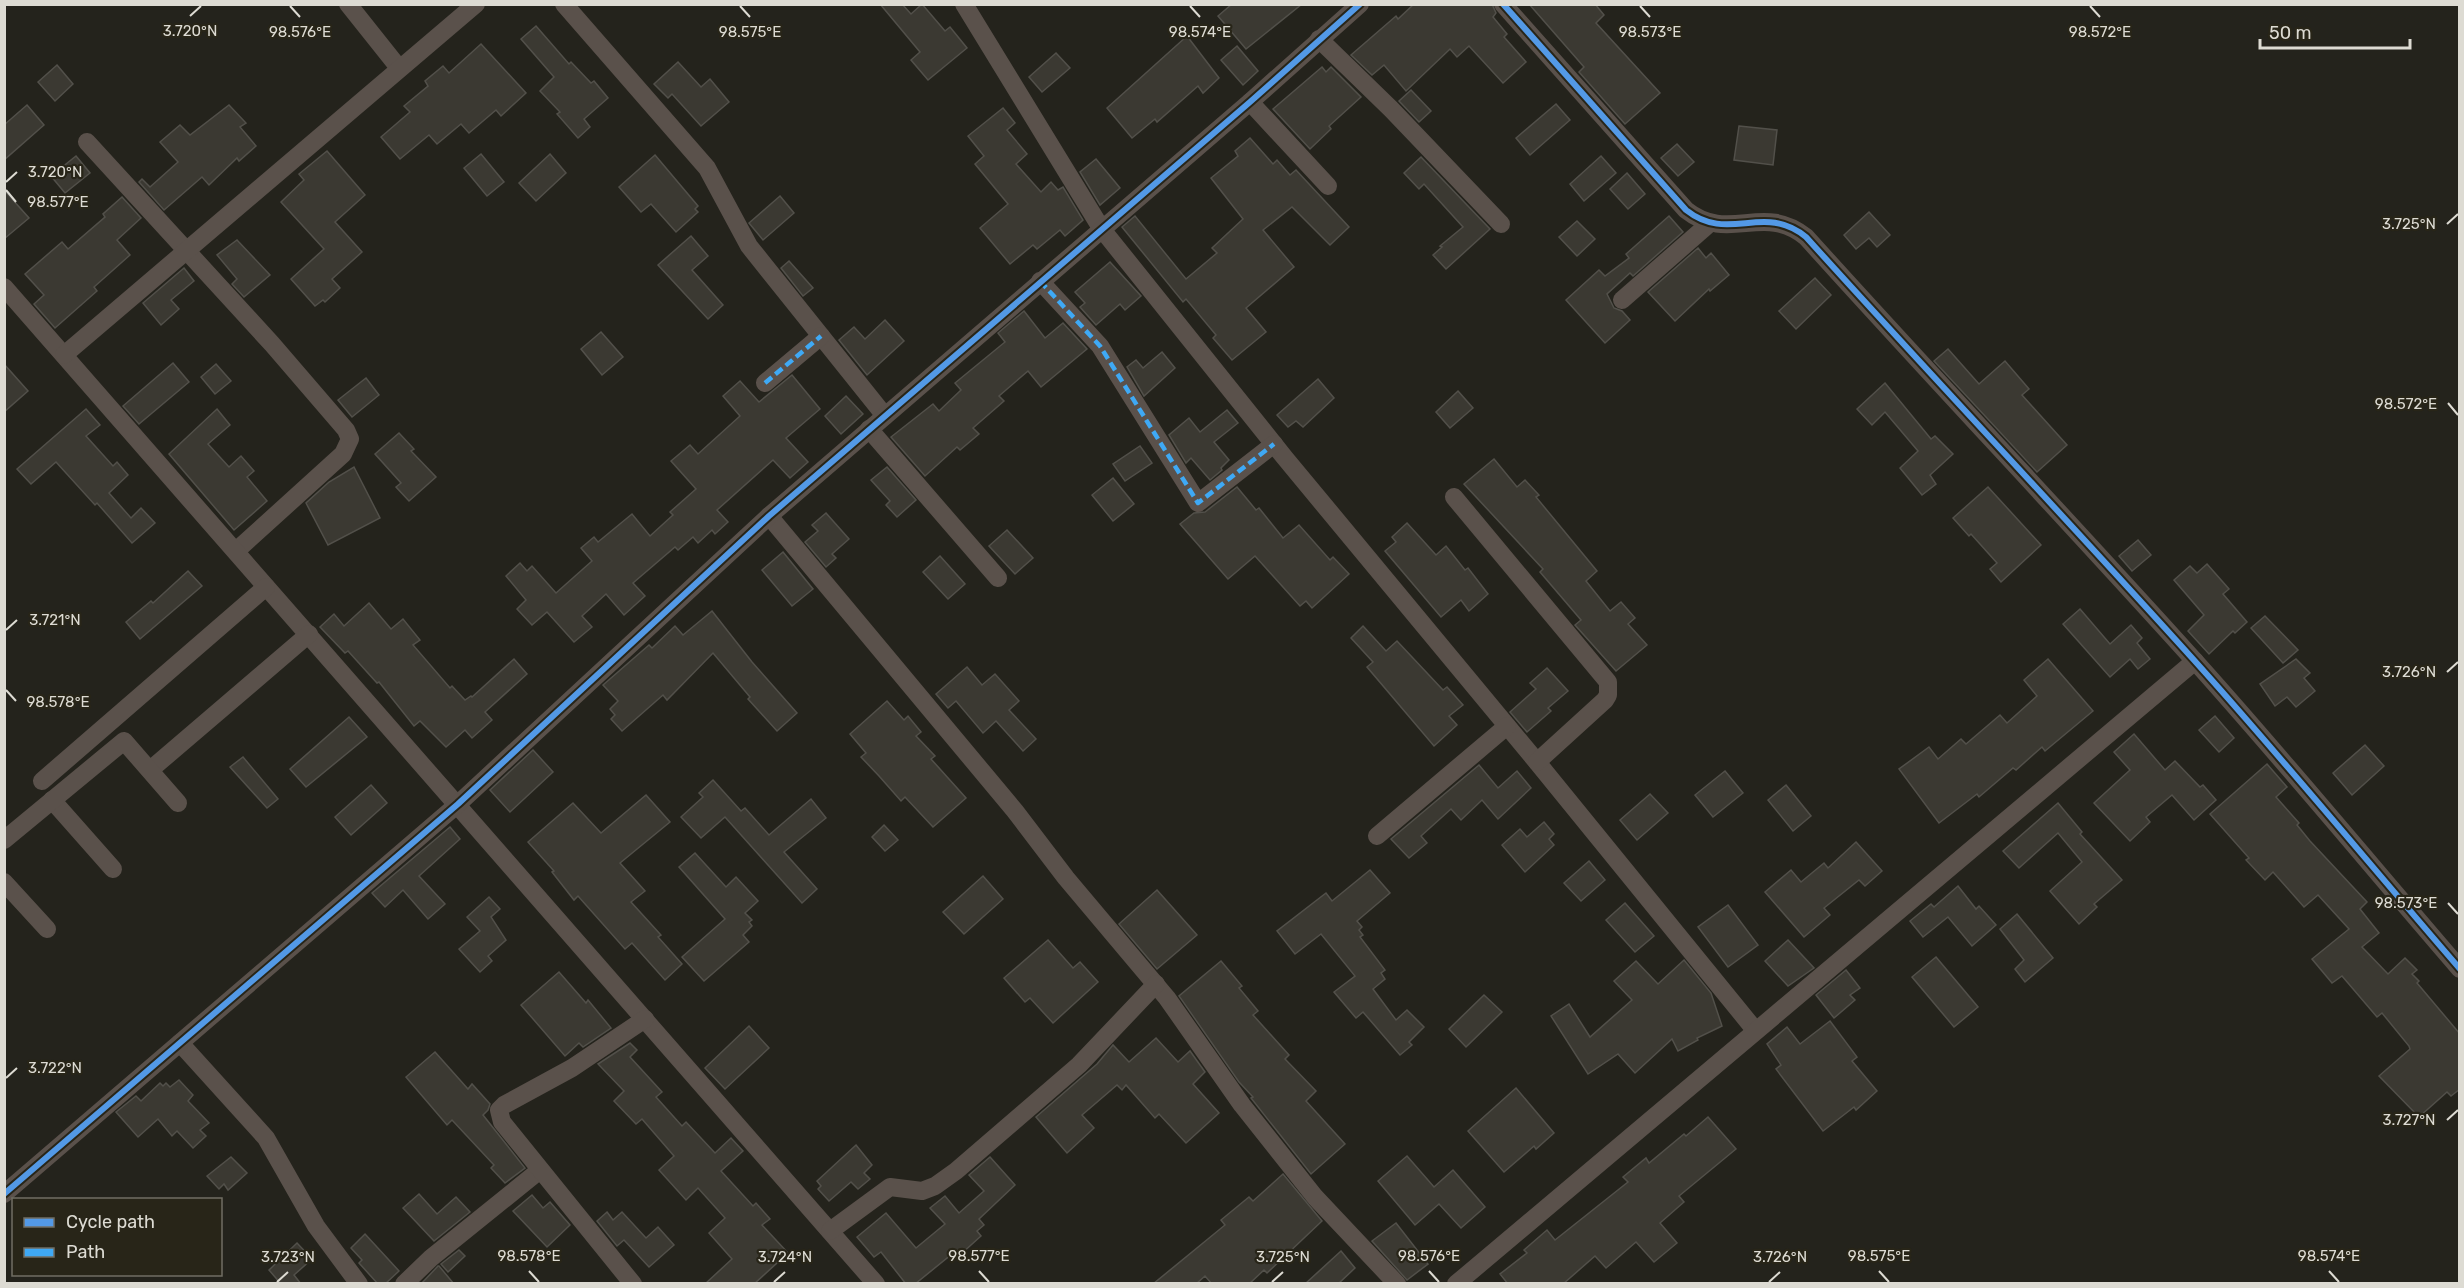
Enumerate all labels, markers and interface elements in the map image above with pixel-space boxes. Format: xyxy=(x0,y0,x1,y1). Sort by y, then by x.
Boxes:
scale bar xyxy=(2260,12,2410,50)
text: 3.720°N xyxy=(163,22,217,40)
text: 50 m xyxy=(2269,22,2312,44)
text: 98.576°E xyxy=(269,23,331,41)
text: 98.575°E xyxy=(719,23,781,41)
text: 98.574°E xyxy=(1169,23,1231,41)
text: 98.573°E xyxy=(1619,23,1681,41)
text: 98.572°E xyxy=(2069,23,2131,41)
text: 3.720°N xyxy=(28,163,82,181)
text: 98.577°E xyxy=(27,193,89,211)
text: 3.725°N xyxy=(2382,215,2436,233)
text: 98.572°E xyxy=(2375,395,2437,413)
text: 3.721°N xyxy=(29,611,81,629)
text: 3.726°N xyxy=(2382,663,2436,681)
text: 98.578°E xyxy=(26,693,90,711)
text: 98.573°E xyxy=(2375,894,2437,912)
text: 3.722°N xyxy=(28,1059,82,1077)
text: 3.727°N xyxy=(2383,1111,2435,1129)
legend xyxy=(12,1198,222,1276)
text: Cycle path xyxy=(66,1211,155,1233)
text: Path xyxy=(66,1241,105,1263)
text: 98.578°E xyxy=(497,1247,561,1265)
text: 98.577°E xyxy=(948,1247,1010,1265)
text: 98.576°E xyxy=(1398,1247,1460,1265)
text: 98.575°E xyxy=(1848,1247,1910,1265)
text: 98.574°E xyxy=(2298,1247,2360,1265)
text: 3.723°N xyxy=(261,1248,315,1266)
text: 3.724°N xyxy=(758,1248,812,1266)
text: 3.725°N xyxy=(1256,1248,1310,1266)
text: 3.726°N xyxy=(1753,1248,1807,1266)

